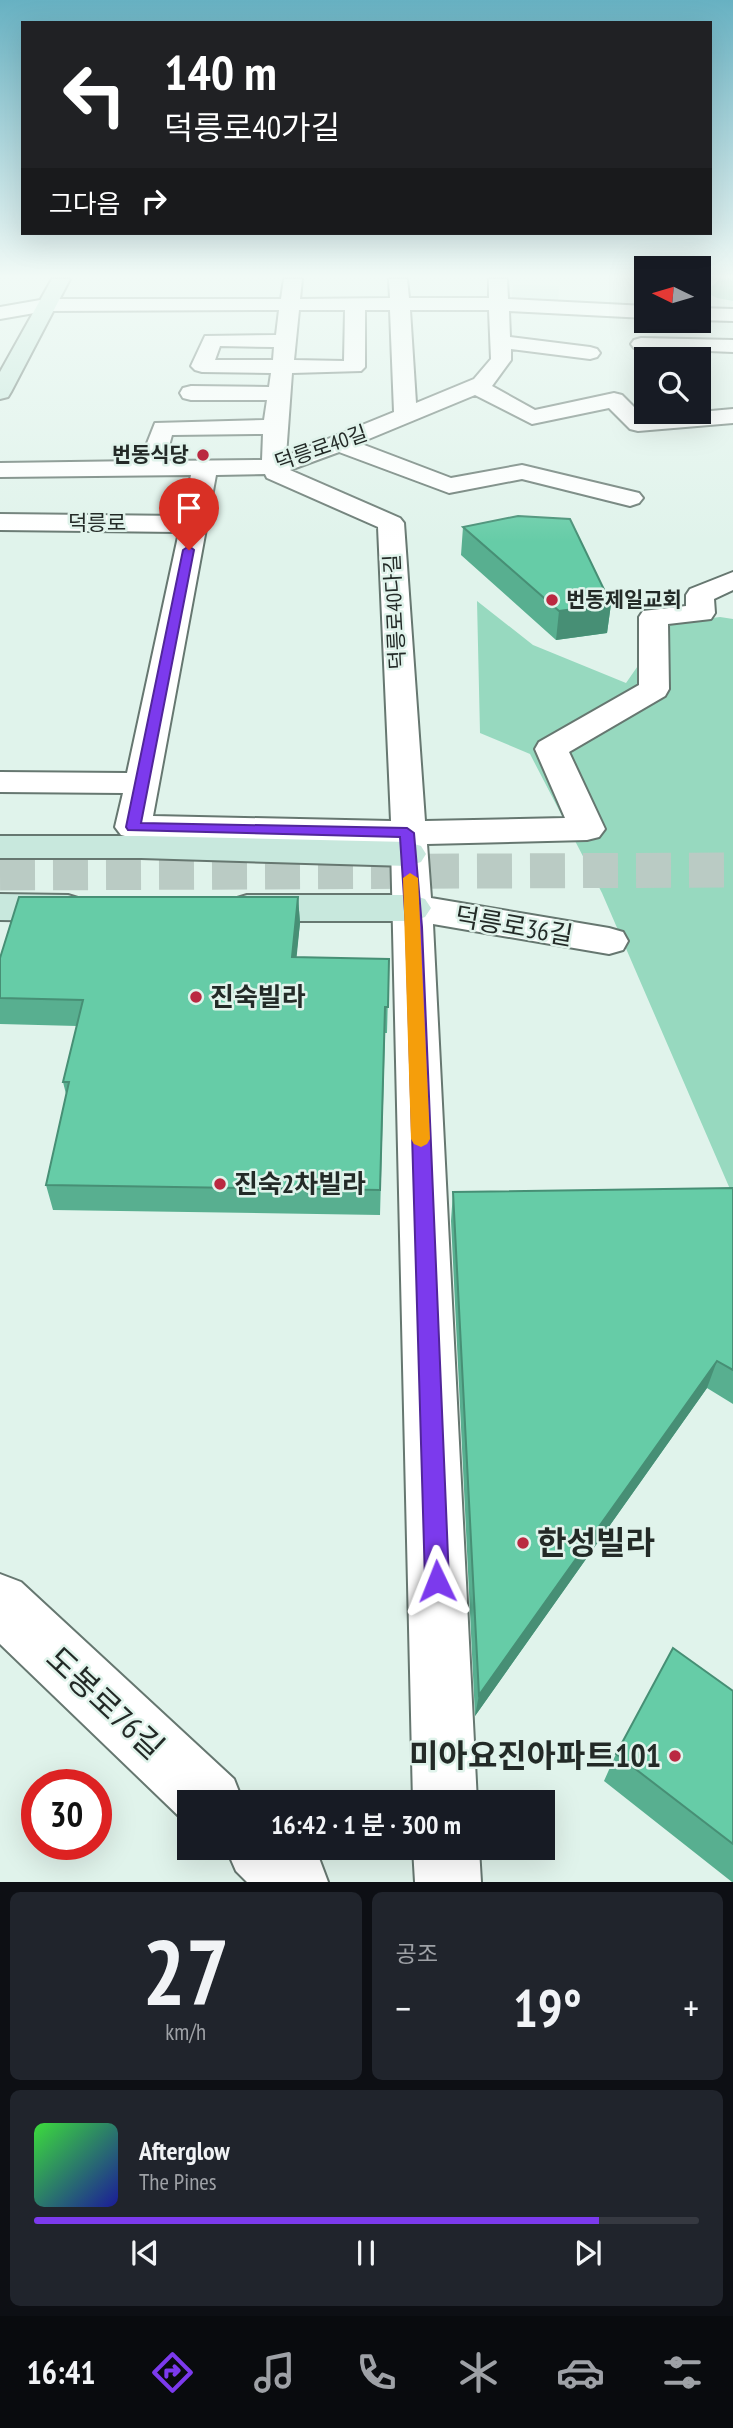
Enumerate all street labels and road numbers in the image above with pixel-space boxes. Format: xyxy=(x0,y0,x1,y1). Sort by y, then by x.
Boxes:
street label: 덕릉로40길 xyxy=(271,419,371,476)
street label: 덕릉로 xyxy=(68,509,126,536)
street label: 덕릉로40다길 xyxy=(378,554,411,670)
street label: 덕릉로36길 xyxy=(453,899,576,952)
street label: 도봉로76길 xyxy=(38,1637,174,1768)

